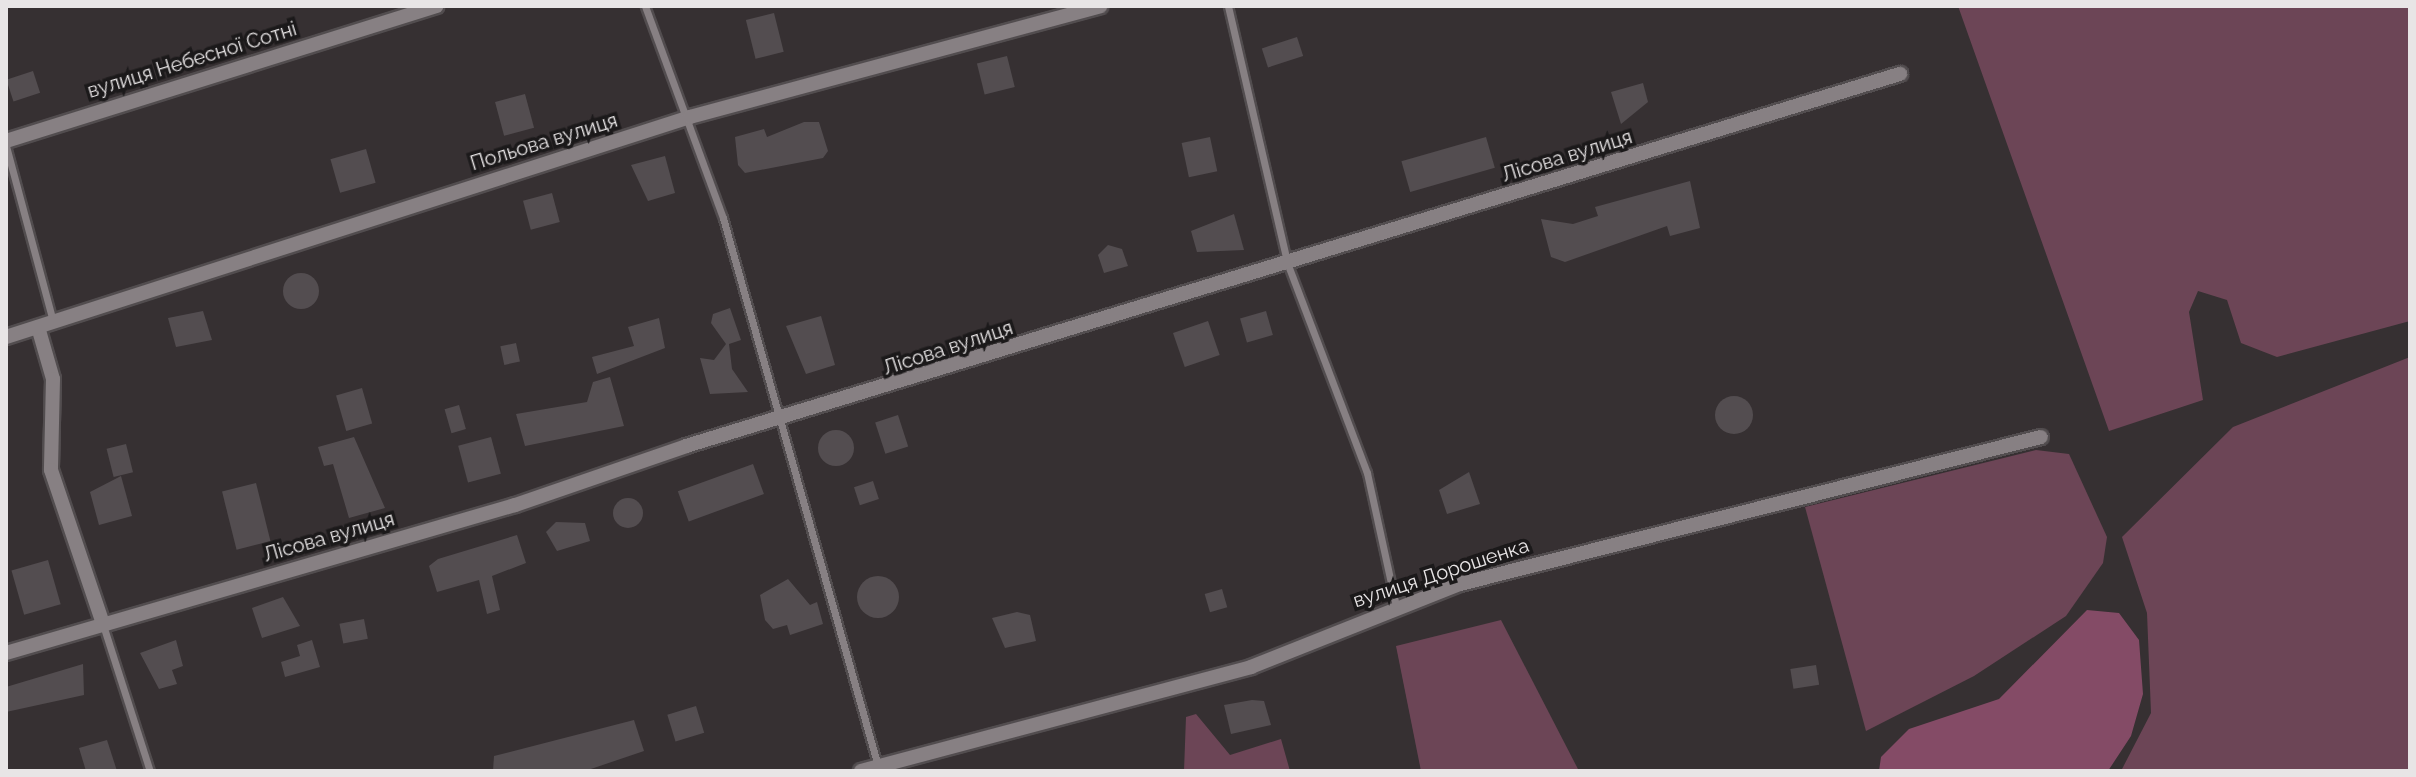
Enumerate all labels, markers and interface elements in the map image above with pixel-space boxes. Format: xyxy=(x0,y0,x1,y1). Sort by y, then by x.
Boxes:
street label: вулиця Небесної Сотні xyxy=(85,17,299,103)
street label: Польова вулиця xyxy=(467,108,621,176)
street label: Лісова вулиця xyxy=(1499,125,1635,187)
street label: Лісова вулиця xyxy=(880,316,1016,380)
street label: Лісова вулиця xyxy=(261,507,397,567)
street label: вулиця Дорошенка xyxy=(1350,533,1532,613)

